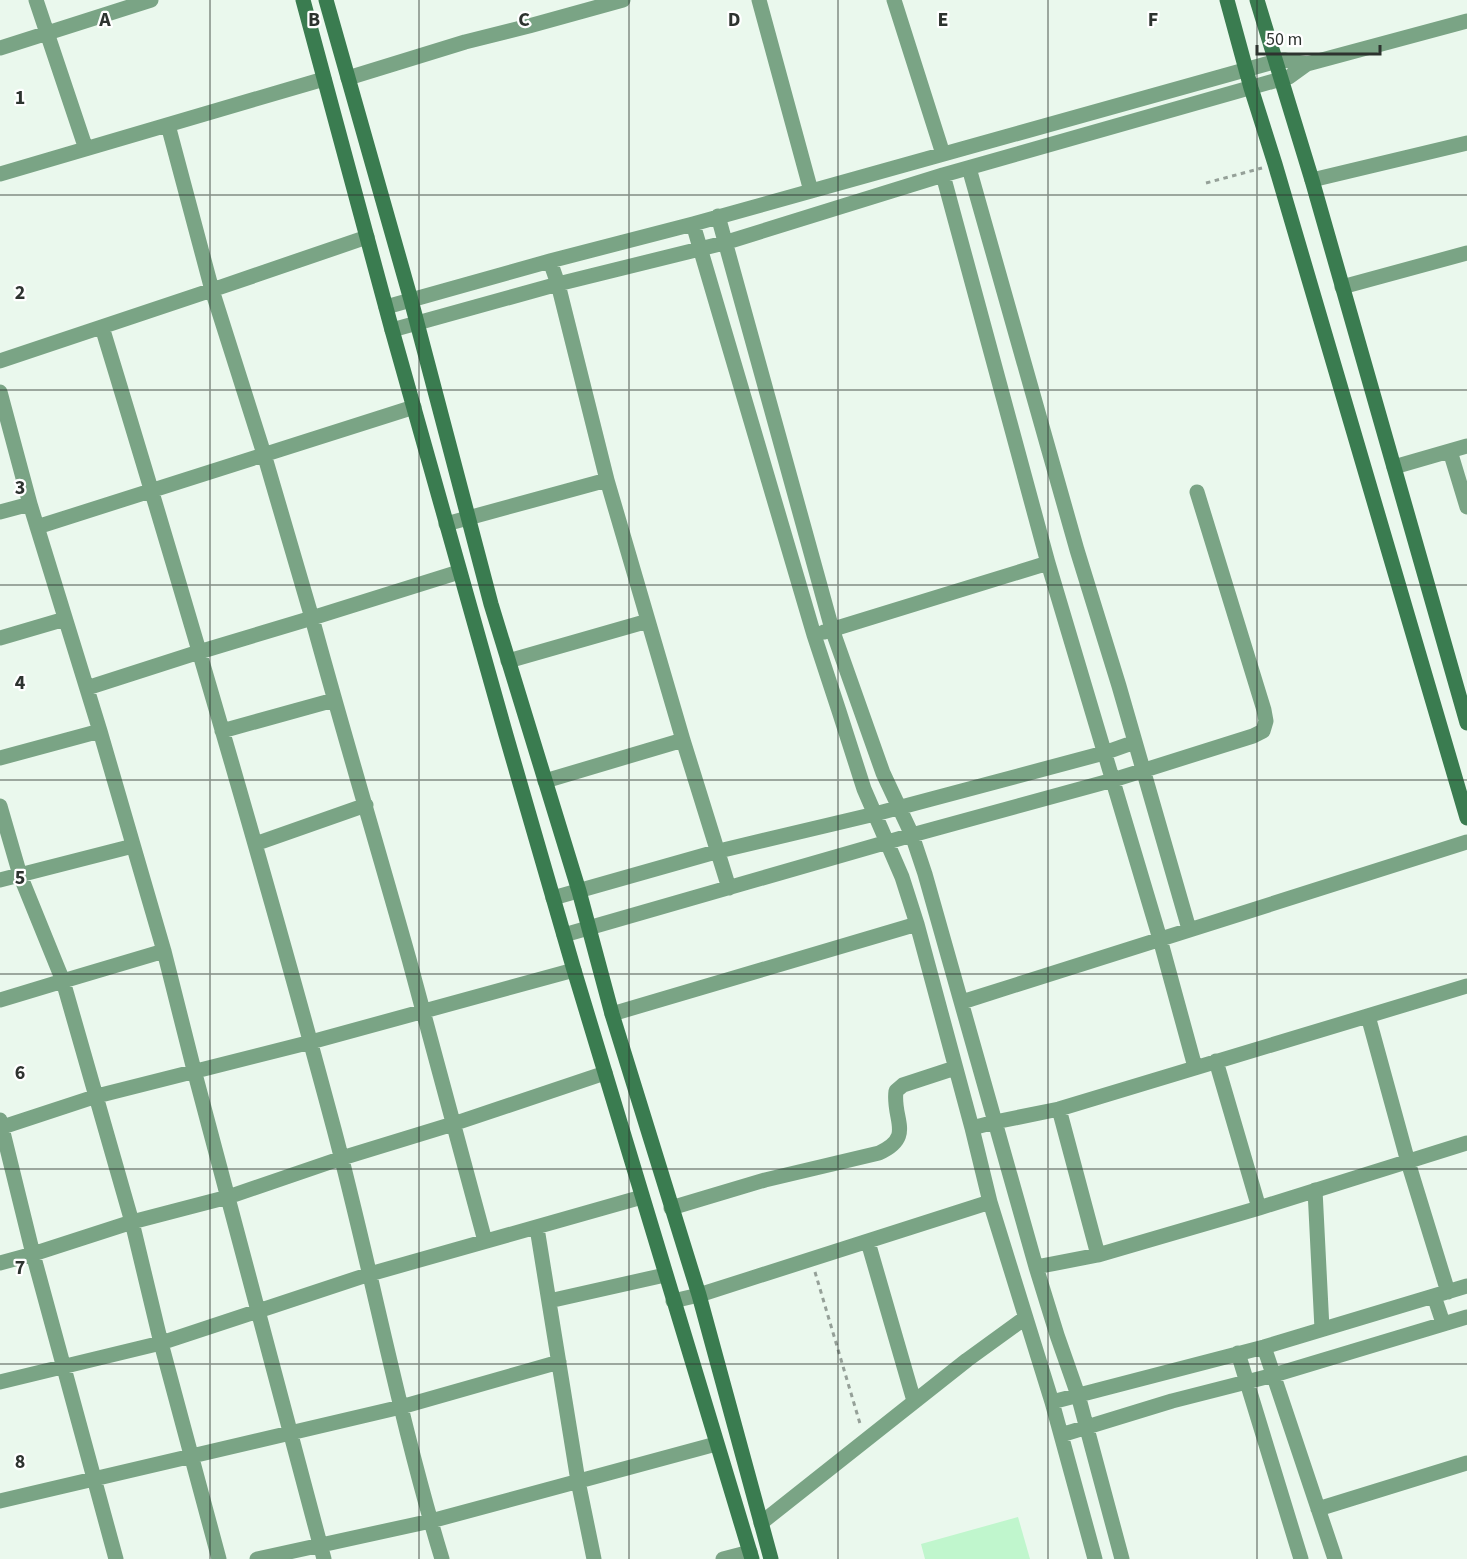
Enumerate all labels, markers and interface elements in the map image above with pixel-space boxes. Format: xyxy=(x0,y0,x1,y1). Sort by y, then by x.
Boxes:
text: A xyxy=(98,6,111,34)
text: B xyxy=(308,6,320,34)
text: C xyxy=(518,6,530,34)
text: D xyxy=(728,6,740,34)
text: E xyxy=(938,6,948,34)
text: F xyxy=(1148,6,1158,34)
scale bar xyxy=(1257,18,1380,56)
text: 50 m xyxy=(1266,27,1302,52)
text: 1 xyxy=(15,84,25,112)
text: 2 xyxy=(15,279,25,307)
text: 3 xyxy=(15,474,25,502)
text: 4 xyxy=(15,669,26,697)
text: 5 xyxy=(15,864,25,892)
text: 6 xyxy=(15,1059,25,1087)
text: 7 xyxy=(15,1254,25,1282)
text: 8 xyxy=(15,1448,25,1476)

